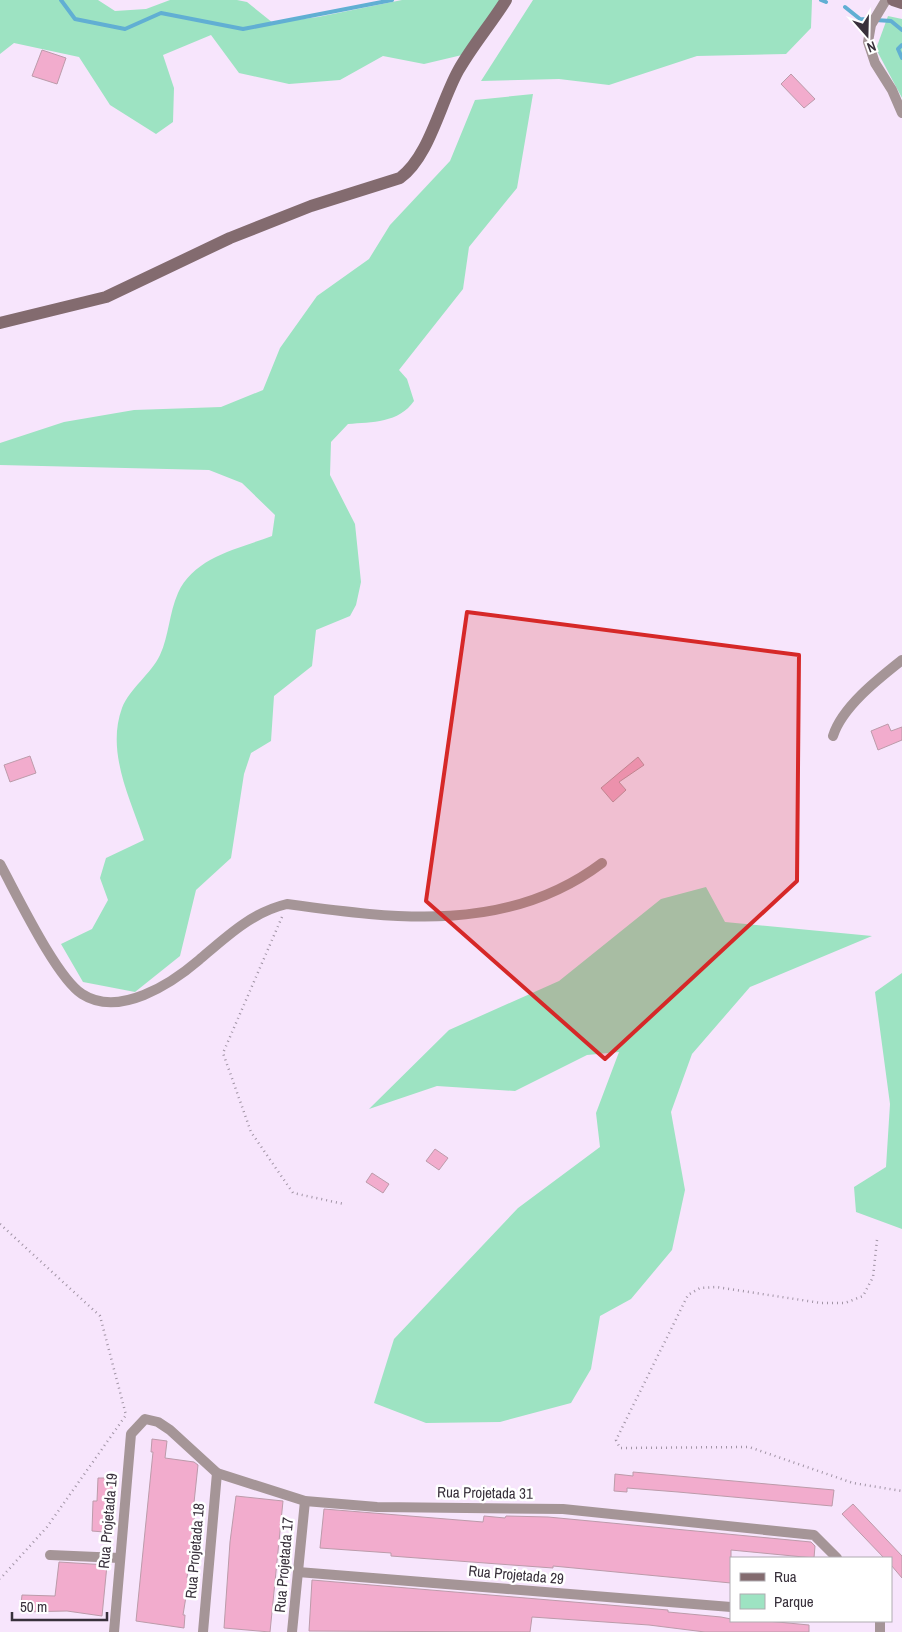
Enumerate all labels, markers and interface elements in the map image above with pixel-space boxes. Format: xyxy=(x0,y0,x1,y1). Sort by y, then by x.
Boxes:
north arrow xyxy=(842,10,892,60)
text: N xyxy=(864,37,878,57)
street label: Rua Projetada 19 xyxy=(93,1472,122,1570)
street label: Rua Projetada 31 xyxy=(437,1481,533,1504)
street label: Rua Projetada 18 xyxy=(180,1502,209,1600)
street label: Rua Projetada 17 xyxy=(269,1516,298,1614)
legend xyxy=(730,1557,892,1622)
street label: Rua Projetada 29 xyxy=(467,1560,565,1589)
text: Rua xyxy=(774,1566,797,1587)
scale bar xyxy=(12,1590,108,1622)
text: Parque xyxy=(774,1591,814,1612)
text: 50 m xyxy=(20,1596,47,1617)

